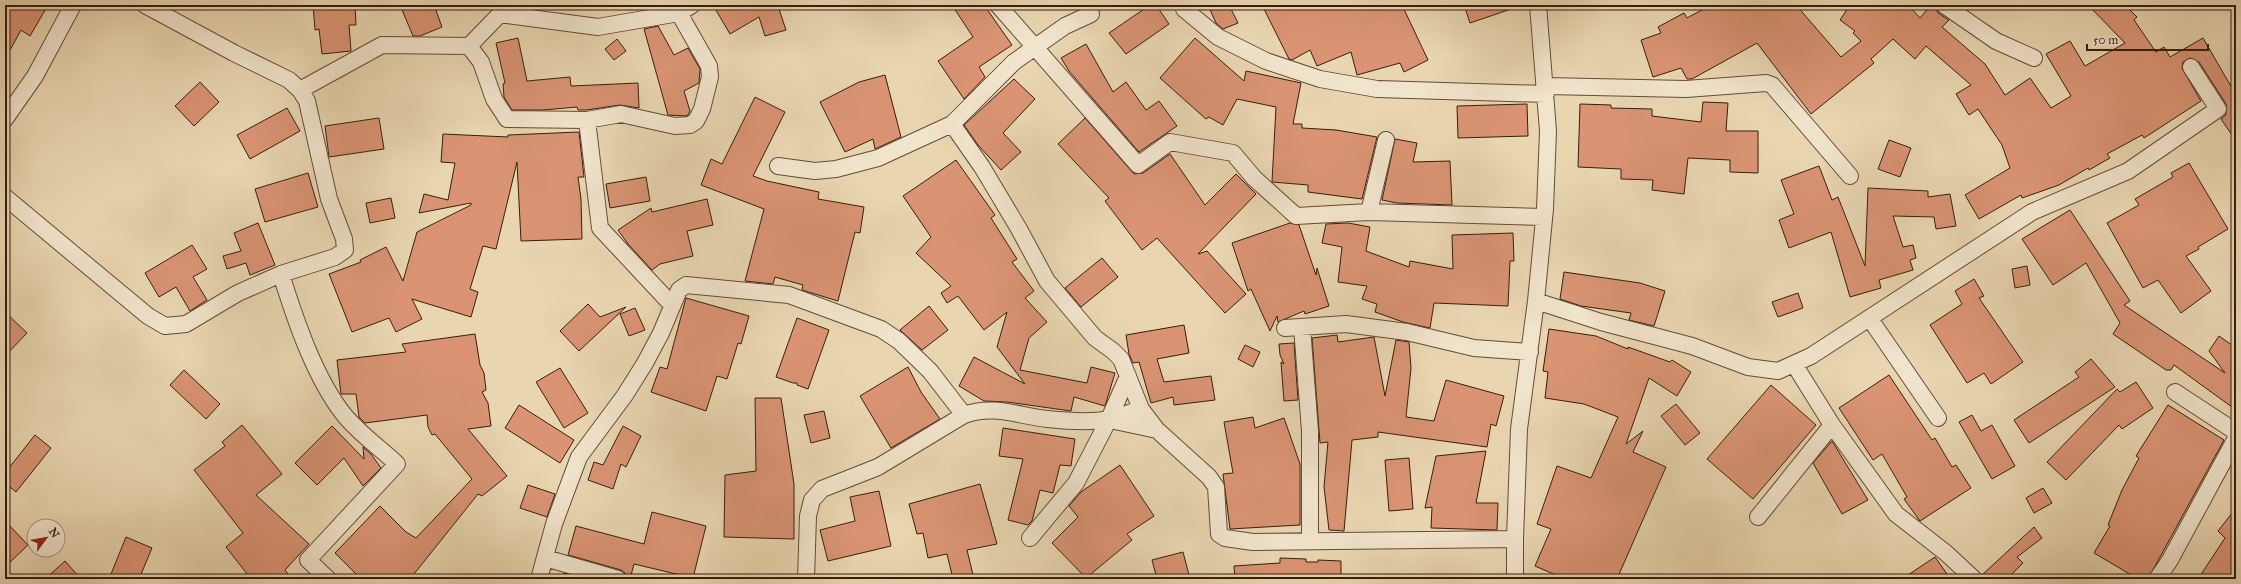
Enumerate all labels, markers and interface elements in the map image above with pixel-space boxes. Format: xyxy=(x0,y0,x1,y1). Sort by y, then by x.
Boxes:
scale bar xyxy=(2087,26,2208,52)
text: 50 m xyxy=(2093,33,2118,47)
north arrow xyxy=(26,518,66,558)
text: N xyxy=(46,526,62,541)

